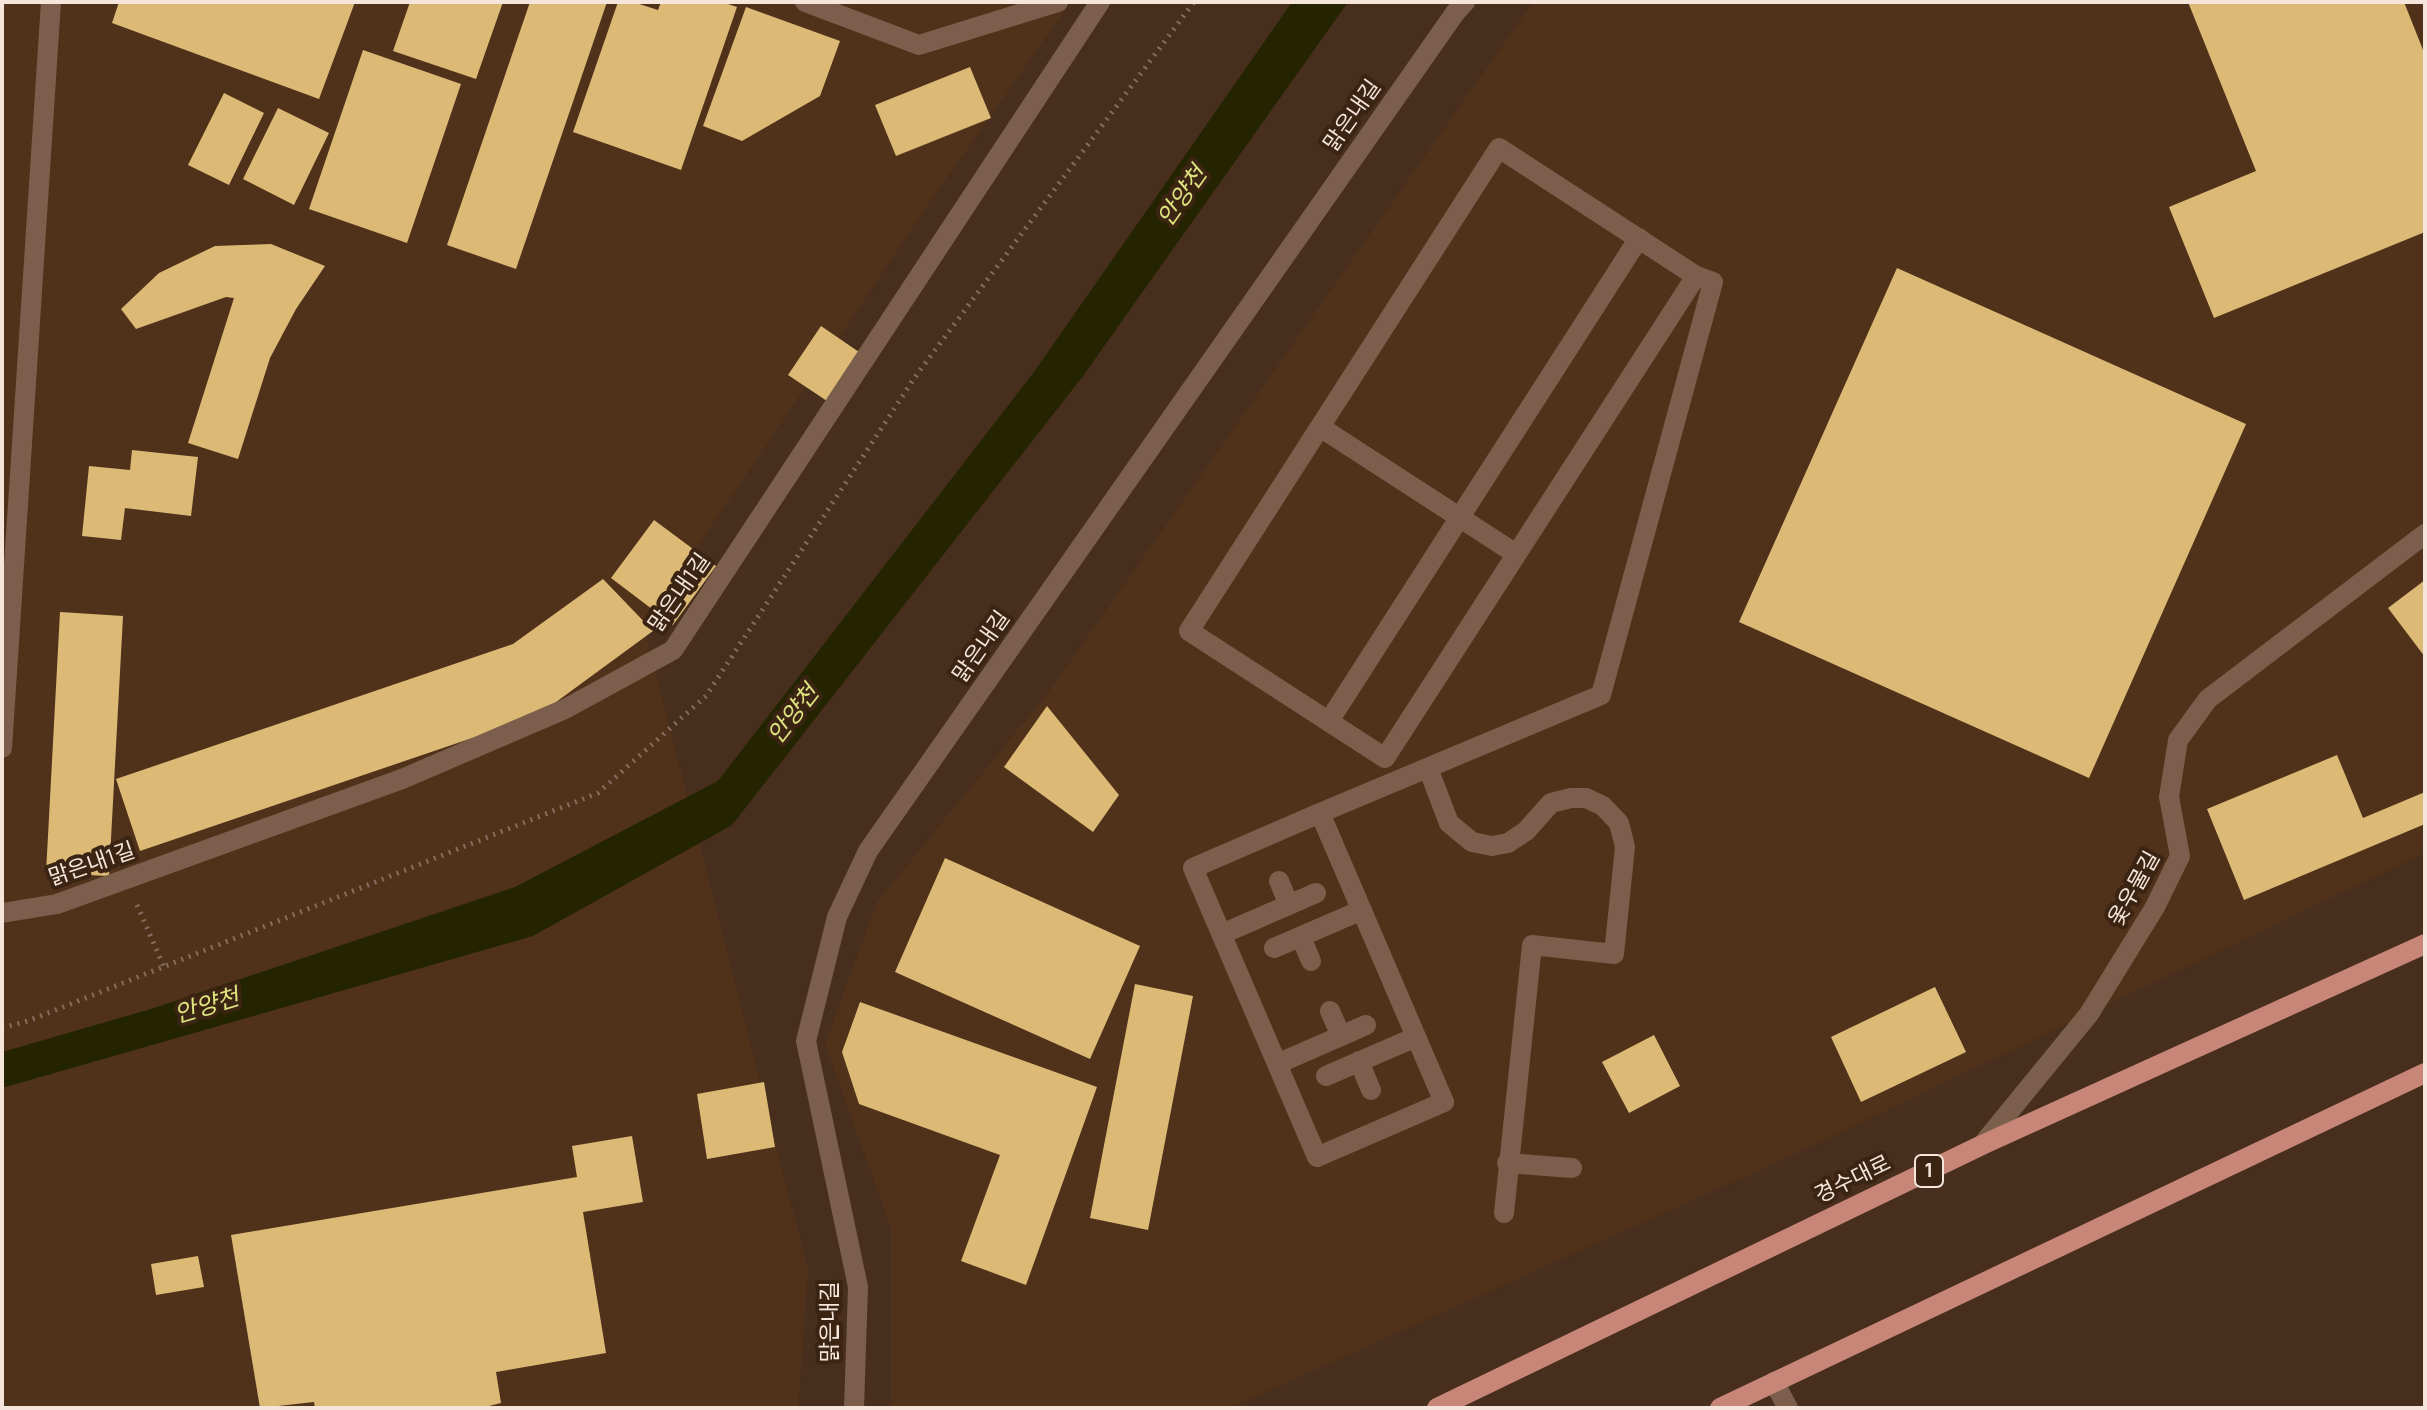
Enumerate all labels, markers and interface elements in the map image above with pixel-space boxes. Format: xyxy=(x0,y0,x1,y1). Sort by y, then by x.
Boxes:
street label: 맑은내길 xyxy=(1319,75,1387,157)
water label: 안양천 xyxy=(1152,162,1214,232)
street label: 맑은내1길 xyxy=(644,549,716,637)
street label: 맑은내길 xyxy=(948,606,1016,688)
water label: 안양천 xyxy=(762,680,826,750)
street label: 맑은내1길 xyxy=(45,838,139,892)
street label: 옻우물길 xyxy=(2104,847,2166,931)
water label: 안양천 xyxy=(171,984,243,1030)
street label: 경수대로 xyxy=(1811,1150,1895,1210)
road number: 1 xyxy=(1915,1155,1943,1187)
street label: 맑은내길 xyxy=(818,1282,844,1362)

